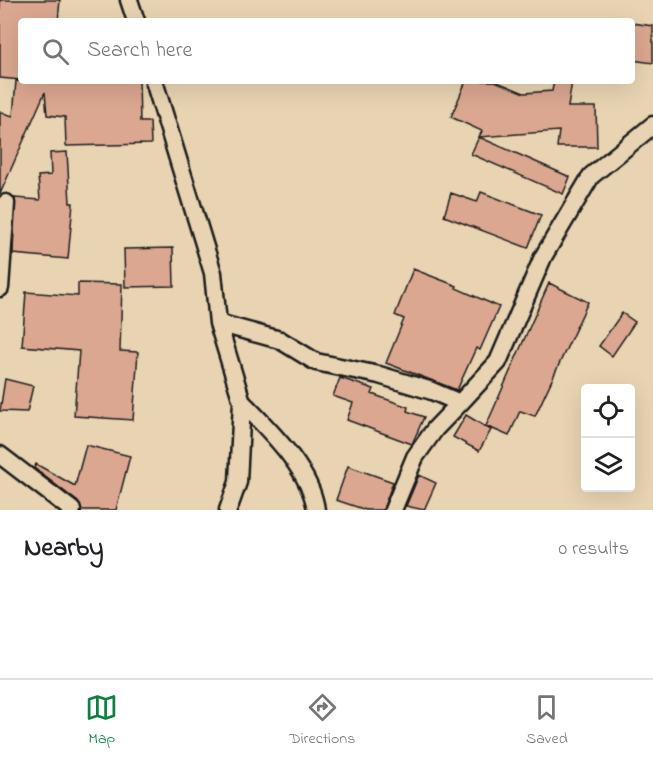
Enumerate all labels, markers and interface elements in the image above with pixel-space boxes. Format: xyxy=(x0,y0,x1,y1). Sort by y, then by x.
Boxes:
search box xyxy=(18,18,635,84)
icon: search xyxy=(39,35,72,68)
text: Search here xyxy=(87,35,192,67)
map controls xyxy=(581,384,635,492)
button: locate xyxy=(581,384,635,438)
button: layers xyxy=(581,438,635,492)
text: Nearby xyxy=(24,530,103,568)
text: 0 results xyxy=(558,535,629,564)
tab: Map xyxy=(85,691,118,751)
tab: Directions xyxy=(289,691,355,751)
tab: Saved xyxy=(526,691,568,751)

